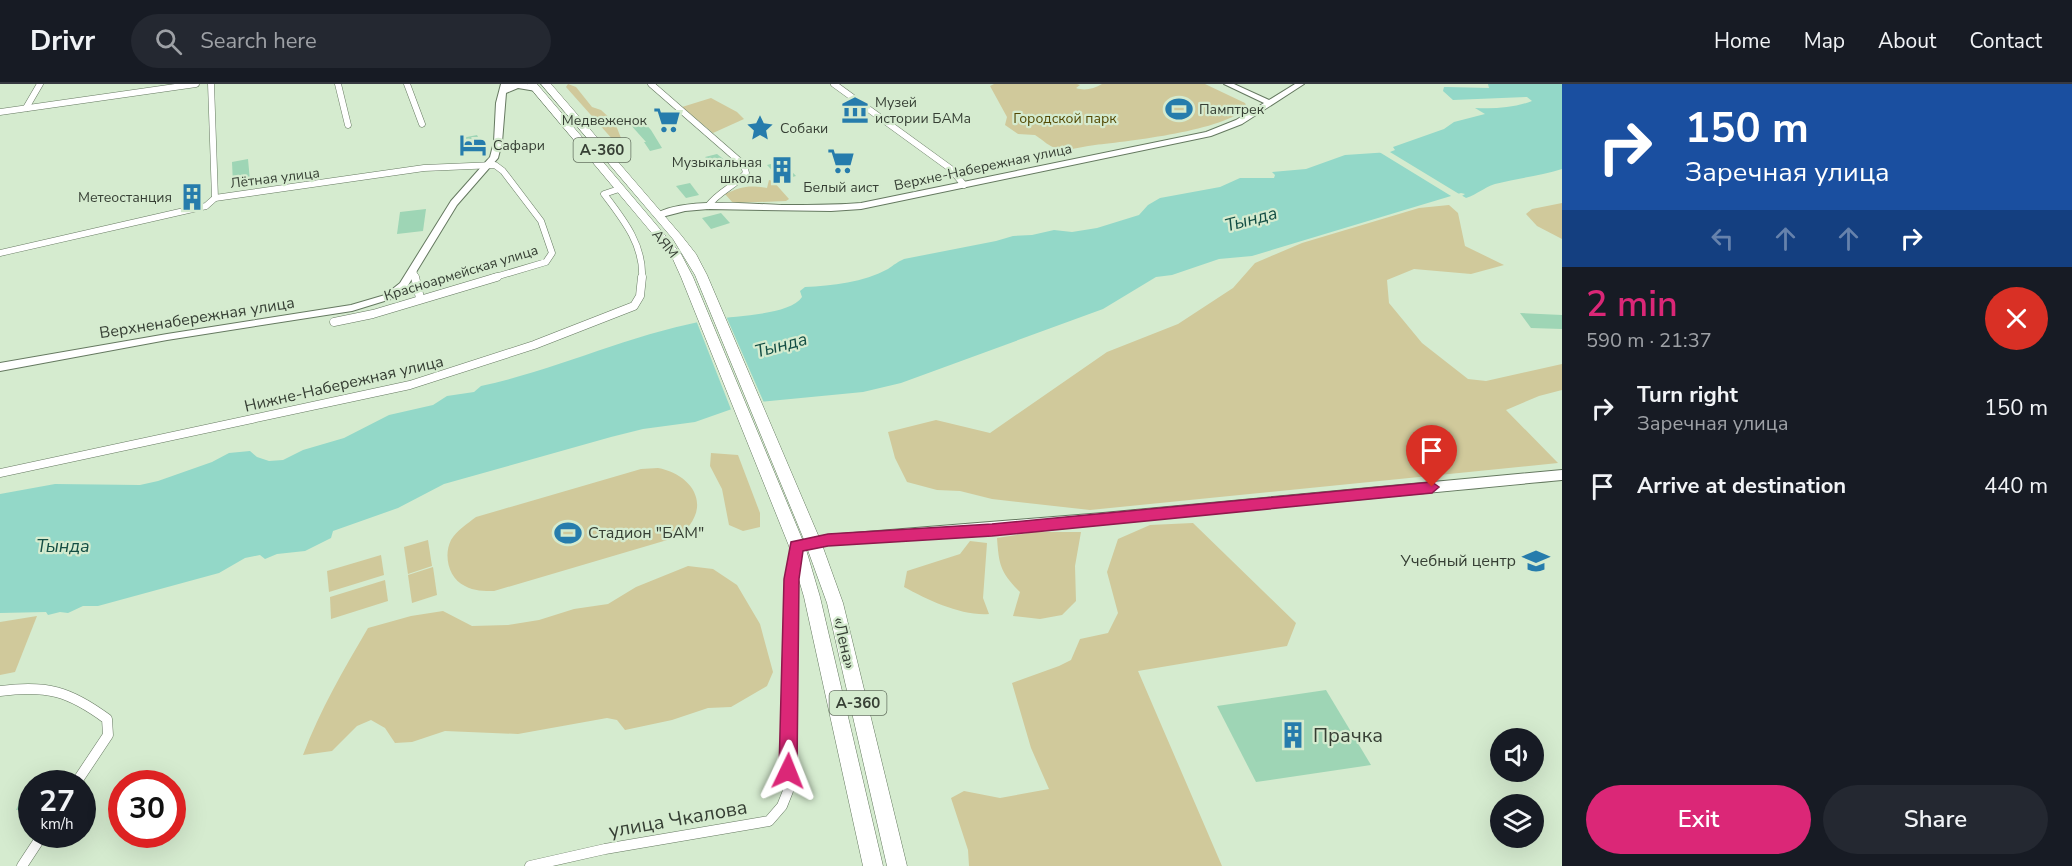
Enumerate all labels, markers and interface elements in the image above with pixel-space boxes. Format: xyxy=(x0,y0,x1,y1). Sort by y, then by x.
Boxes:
search box xyxy=(131,14,551,68)
text: Drivr xyxy=(30,22,95,60)
icon: search xyxy=(152,25,185,58)
text: Search here xyxy=(200,26,317,56)
text: Home xyxy=(1714,27,1771,55)
text: Map xyxy=(1804,27,1845,55)
text: About xyxy=(1878,27,1936,55)
text: Contact xyxy=(1969,27,2042,55)
place label: Музей истории БАМа xyxy=(875,93,971,128)
sports icon: Памптрек xyxy=(1164,94,1194,124)
museum icon: Музей истории БАМа xyxy=(840,95,870,125)
place label: Памптрек xyxy=(1199,100,1265,119)
text: 150 m xyxy=(1685,100,1809,157)
supermarket icon: Медвеженок xyxy=(652,105,682,135)
icon: right xyxy=(1586,108,1664,186)
park label: Городской парк xyxy=(1013,109,1117,128)
place label: Медвеженок xyxy=(562,111,648,130)
place icon: Собаки xyxy=(745,113,775,143)
place label: Собаки xyxy=(780,119,828,138)
hotel icon: Сафари xyxy=(458,130,488,160)
place label: Сафари xyxy=(493,136,545,155)
road number: А-360 xyxy=(574,138,630,162)
street label: Верхне-Набережная улица xyxy=(892,139,1074,195)
supermarket icon: Белый аист xyxy=(826,146,856,176)
place label: Музыкальная школа xyxy=(672,153,762,188)
text: Заречная улица xyxy=(1685,154,1890,191)
building icon: Музыкальная школа xyxy=(767,155,797,185)
street label: Лётная улица xyxy=(229,163,321,193)
place label: Белый аист xyxy=(803,178,879,197)
building icon: Метеостанция xyxy=(177,182,207,212)
place label: Метеостанция xyxy=(78,188,172,207)
water label: Тында xyxy=(1222,200,1280,238)
icon: left xyxy=(1706,222,1739,255)
icon: ahead xyxy=(1769,222,1802,255)
icon: ahead xyxy=(1832,222,1865,255)
icon: right xyxy=(1895,222,1928,255)
street label: АЯМ xyxy=(648,226,682,262)
street label: Красноармейская улица xyxy=(382,241,540,305)
text: 2 min xyxy=(1586,280,1678,329)
button: close xyxy=(1985,287,2048,350)
street label: Верхненабережная улица xyxy=(98,292,296,344)
water label: Тында xyxy=(752,326,810,364)
text: 590 m · 21:37 xyxy=(1586,327,1712,354)
street label: Нижне-Набережная улица xyxy=(242,350,446,418)
text: Turn right xyxy=(1637,380,1738,410)
icon: right xyxy=(1586,392,1619,425)
text: 150 m xyxy=(1984,393,2048,423)
text: Заречная улица xyxy=(1637,410,1789,437)
pin xyxy=(1406,425,1457,487)
icon: arrive xyxy=(1415,434,1448,467)
icon: arrive xyxy=(1586,470,1619,503)
text: Arrive at destination xyxy=(1637,471,1846,501)
text: 440 m xyxy=(1984,471,2048,501)
sports icon: Стадион "БАМ" xyxy=(553,518,583,548)
place label: Стадион "БАМ" xyxy=(588,522,704,544)
water label: Тында xyxy=(36,534,90,558)
school or university icon: Учебный центр xyxy=(1521,546,1551,576)
place label: Учебный центр xyxy=(1399,550,1516,572)
street label: «Лена» xyxy=(827,615,861,671)
road number: А-360 xyxy=(830,691,886,715)
building icon: Прачка xyxy=(1278,720,1308,750)
place label: Прачка xyxy=(1313,722,1383,749)
map controls xyxy=(1490,728,1544,848)
button: sound xyxy=(1490,728,1544,782)
position arrow xyxy=(756,739,820,803)
speed limit sign: 30 xyxy=(108,770,186,848)
text: 27 xyxy=(39,781,75,822)
button: Exit xyxy=(1586,785,1811,854)
button: Share xyxy=(1823,785,2048,854)
street label: улица Чкалова xyxy=(607,794,749,844)
button: layers xyxy=(1490,794,1544,848)
text: km/h xyxy=(40,814,74,834)

